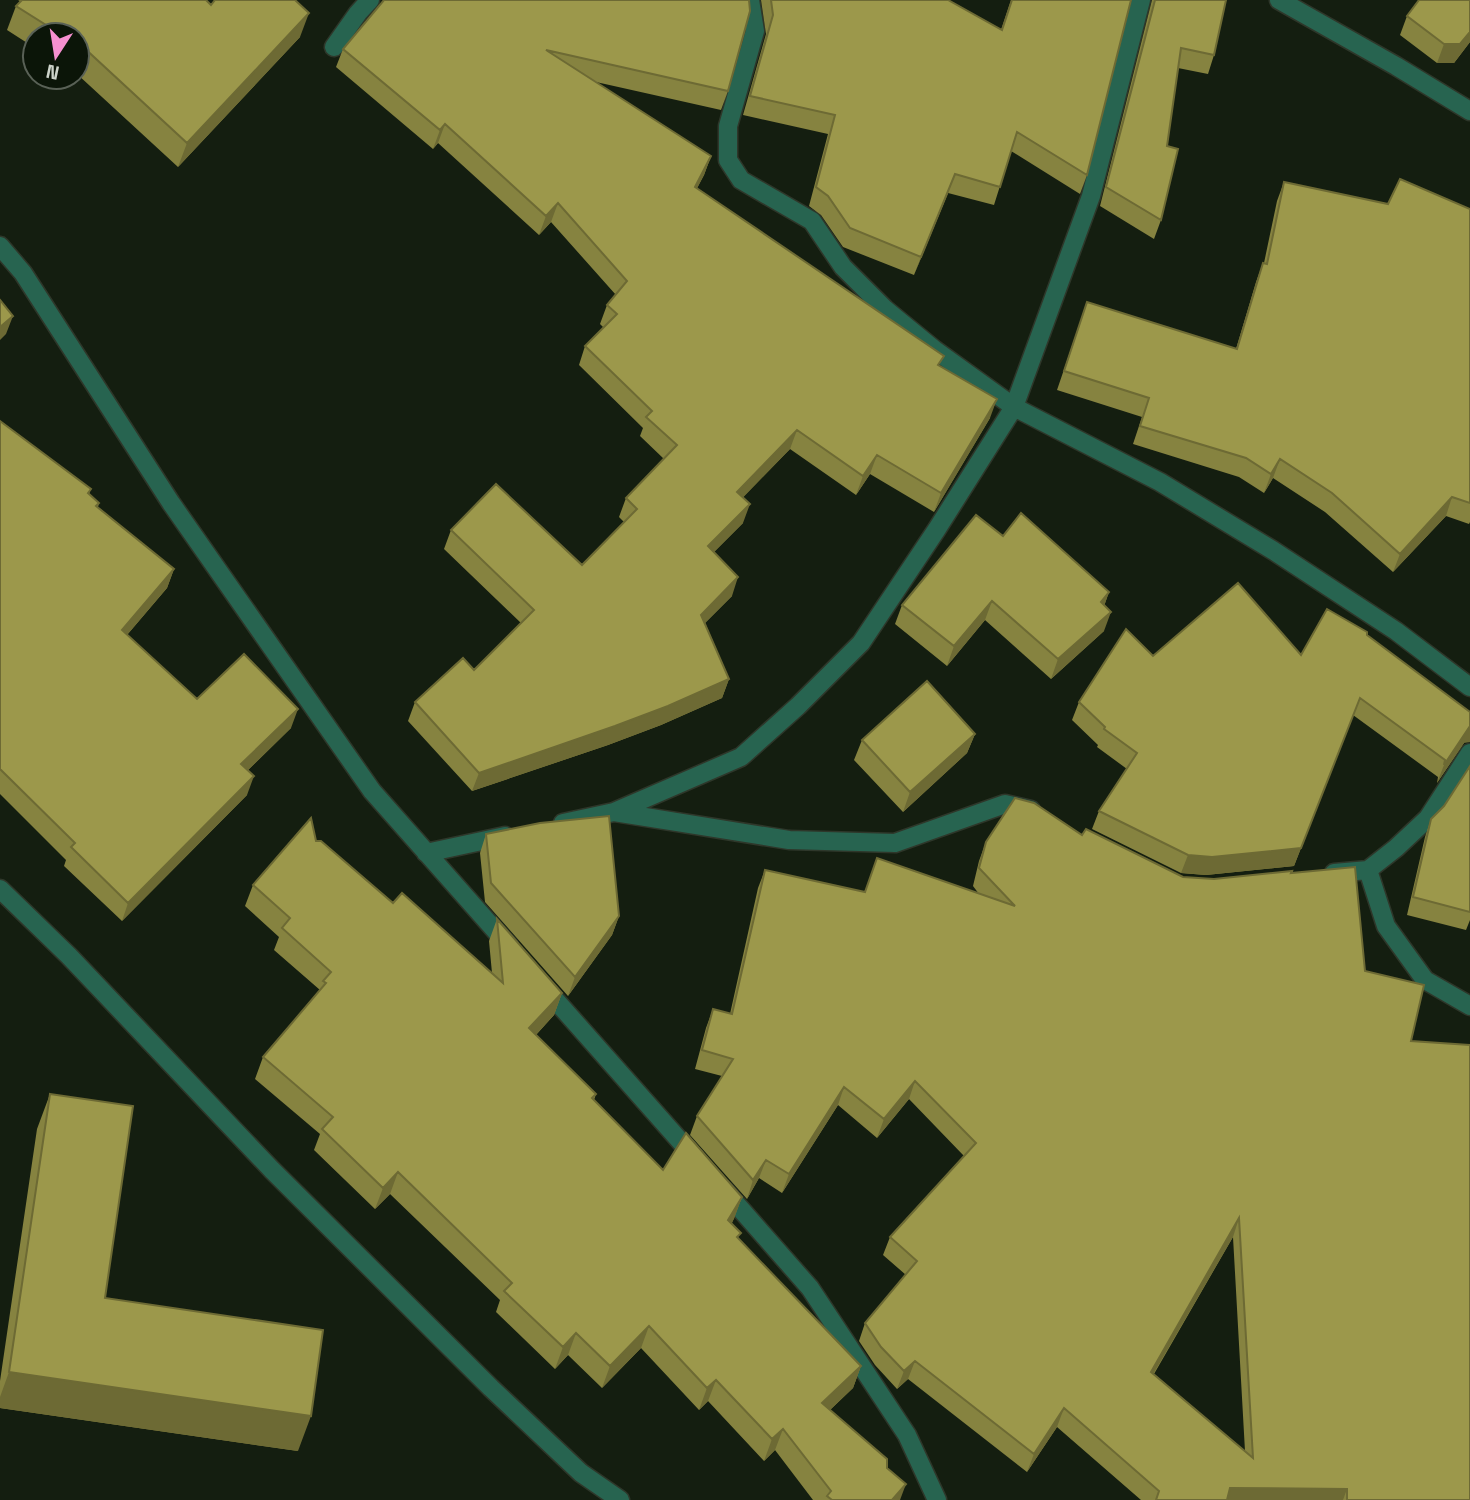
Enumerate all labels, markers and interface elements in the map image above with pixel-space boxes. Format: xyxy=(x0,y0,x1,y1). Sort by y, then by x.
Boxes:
north arrow xyxy=(21,21,91,91)
text: N xyxy=(44,59,61,86)

